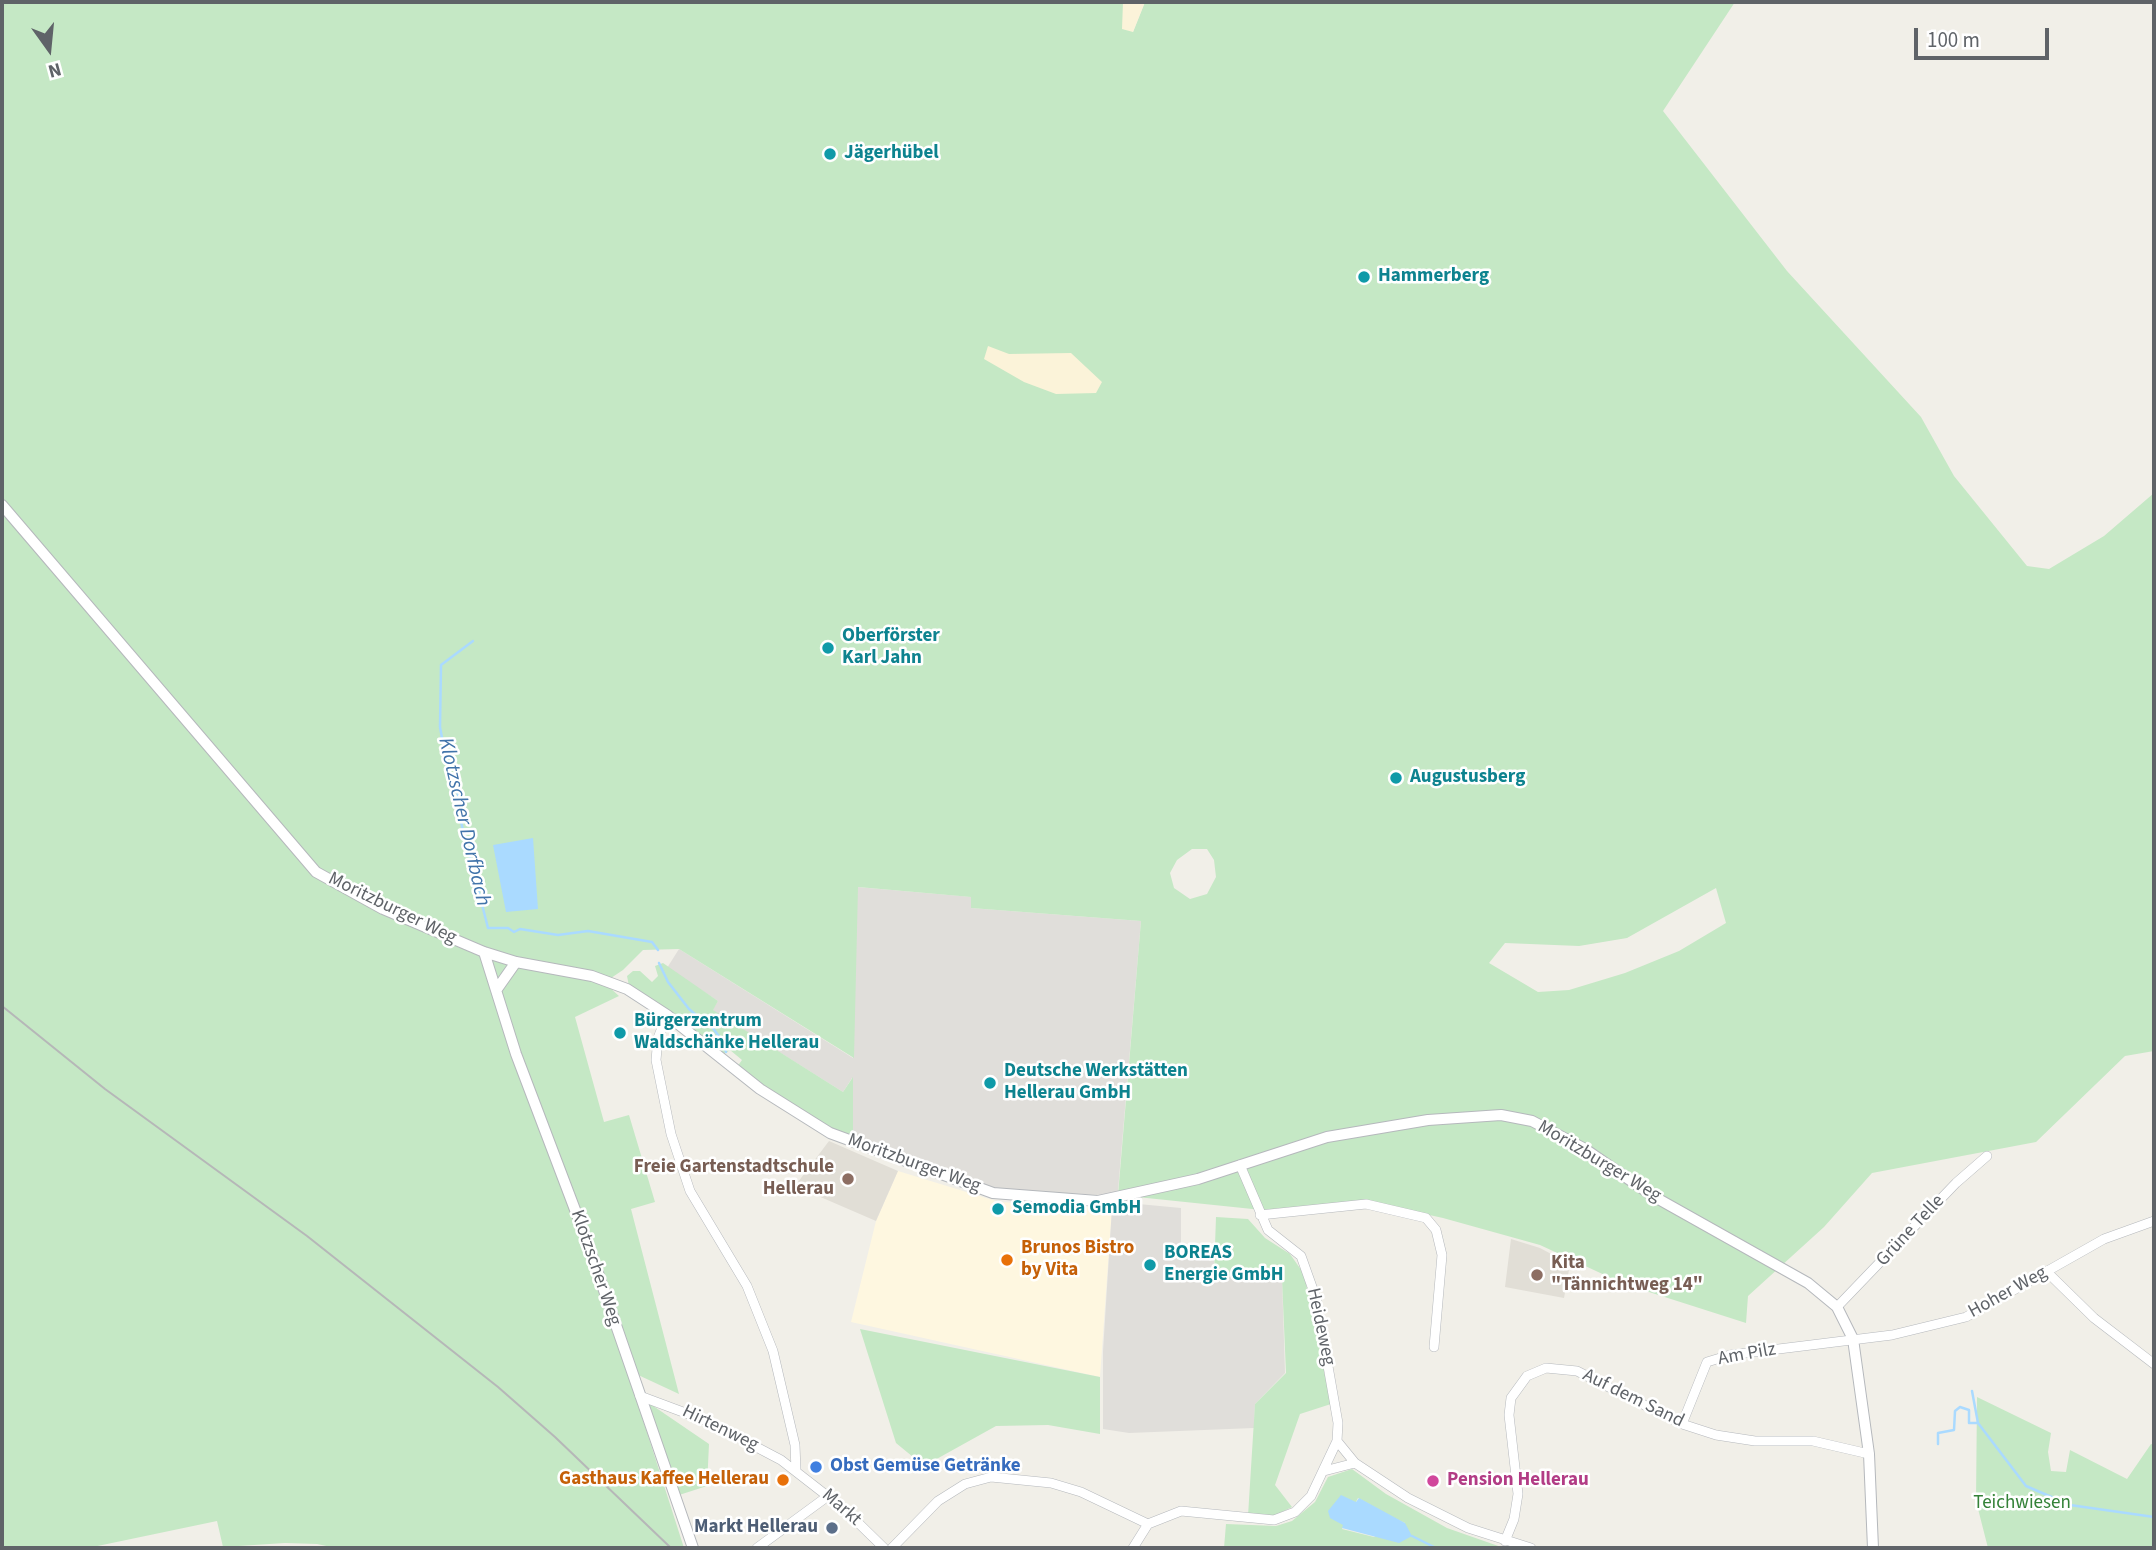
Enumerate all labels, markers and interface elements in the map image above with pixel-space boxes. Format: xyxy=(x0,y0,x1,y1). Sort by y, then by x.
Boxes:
north arrow xyxy=(14,14,84,84)
scale bar xyxy=(1918,14,2053,58)
text: 100 m xyxy=(1927,25,1980,55)
text: N xyxy=(45,55,64,84)
place label: Jägerhübel xyxy=(844,143,939,165)
marker: Jägerhübel xyxy=(822,146,838,162)
place label: Hammerberg xyxy=(1378,266,1489,288)
marker: Hammerberg xyxy=(1356,269,1372,285)
place label: Oberförster Karl Jahn xyxy=(842,626,940,670)
marker: Oberförster Karl Jahn xyxy=(820,640,836,656)
water label: Klotzscher Dorfbach xyxy=(431,735,495,909)
place label: Augustusberg xyxy=(1410,767,1525,789)
marker: Augustusberg xyxy=(1388,770,1404,786)
street label: Moritzburger Weg xyxy=(324,868,460,950)
place label: Bürgerzentrum Waldschänke Hellerau xyxy=(634,1011,819,1055)
marker: Bürgerzentrum Waldschänke Hellerau xyxy=(612,1025,628,1041)
place label: Deutsche Werkstätten Hellerau GmbH xyxy=(1004,1061,1188,1105)
marker: Deutsche Werkstätten Hellerau GmbH xyxy=(982,1075,998,1091)
street label: Moritzburger Weg xyxy=(1533,1116,1665,1208)
street label: Moritzburger Weg xyxy=(844,1129,984,1199)
place label: Freie Gartenstadtschule Hellerau xyxy=(634,1157,834,1201)
marker: Freie Gartenstadtschule Hellerau xyxy=(840,1171,856,1187)
street label: Grüne Telle xyxy=(1872,1190,1950,1272)
place label: Semodia GmbH xyxy=(1012,1198,1141,1220)
marker: Semodia GmbH xyxy=(990,1201,1006,1217)
street label: Klotzscher Weg xyxy=(565,1207,625,1329)
place label: Brunos Bistro by Vita xyxy=(1021,1238,1134,1282)
place label: BOREAS Energie GmbH xyxy=(1164,1243,1284,1287)
marker: Brunos Bistro by Vita xyxy=(999,1252,1015,1268)
place label: Kita "Tännichtweg 14" xyxy=(1551,1253,1703,1297)
marker: BOREAS Energie GmbH xyxy=(1142,1257,1158,1273)
street label: Hoher Weg xyxy=(1965,1262,2051,1324)
marker: Kita "Tännichtweg 14" xyxy=(1529,1267,1545,1283)
street label: Heideweg xyxy=(1301,1286,1339,1368)
street label: Am Pilz xyxy=(1716,1339,1778,1371)
street label: Auf dem Sand xyxy=(1579,1365,1687,1433)
street label: Hirtenweg xyxy=(678,1401,762,1457)
place label: Obst Gemüse Getränke xyxy=(830,1456,1021,1478)
marker: Obst Gemüse Getränke xyxy=(808,1459,824,1475)
place label: Gasthaus Kaffee Hellerau xyxy=(559,1469,769,1491)
place label: Pension Hellerau xyxy=(1447,1470,1589,1492)
marker: Gasthaus Kaffee Hellerau xyxy=(775,1472,791,1488)
marker: Pension Hellerau xyxy=(1425,1473,1441,1489)
street label: Markt xyxy=(816,1485,866,1531)
park label: Teichwiesen xyxy=(1973,1493,2071,1515)
place label: Markt Hellerau xyxy=(694,1517,818,1539)
marker: Markt Hellerau xyxy=(824,1520,840,1536)

